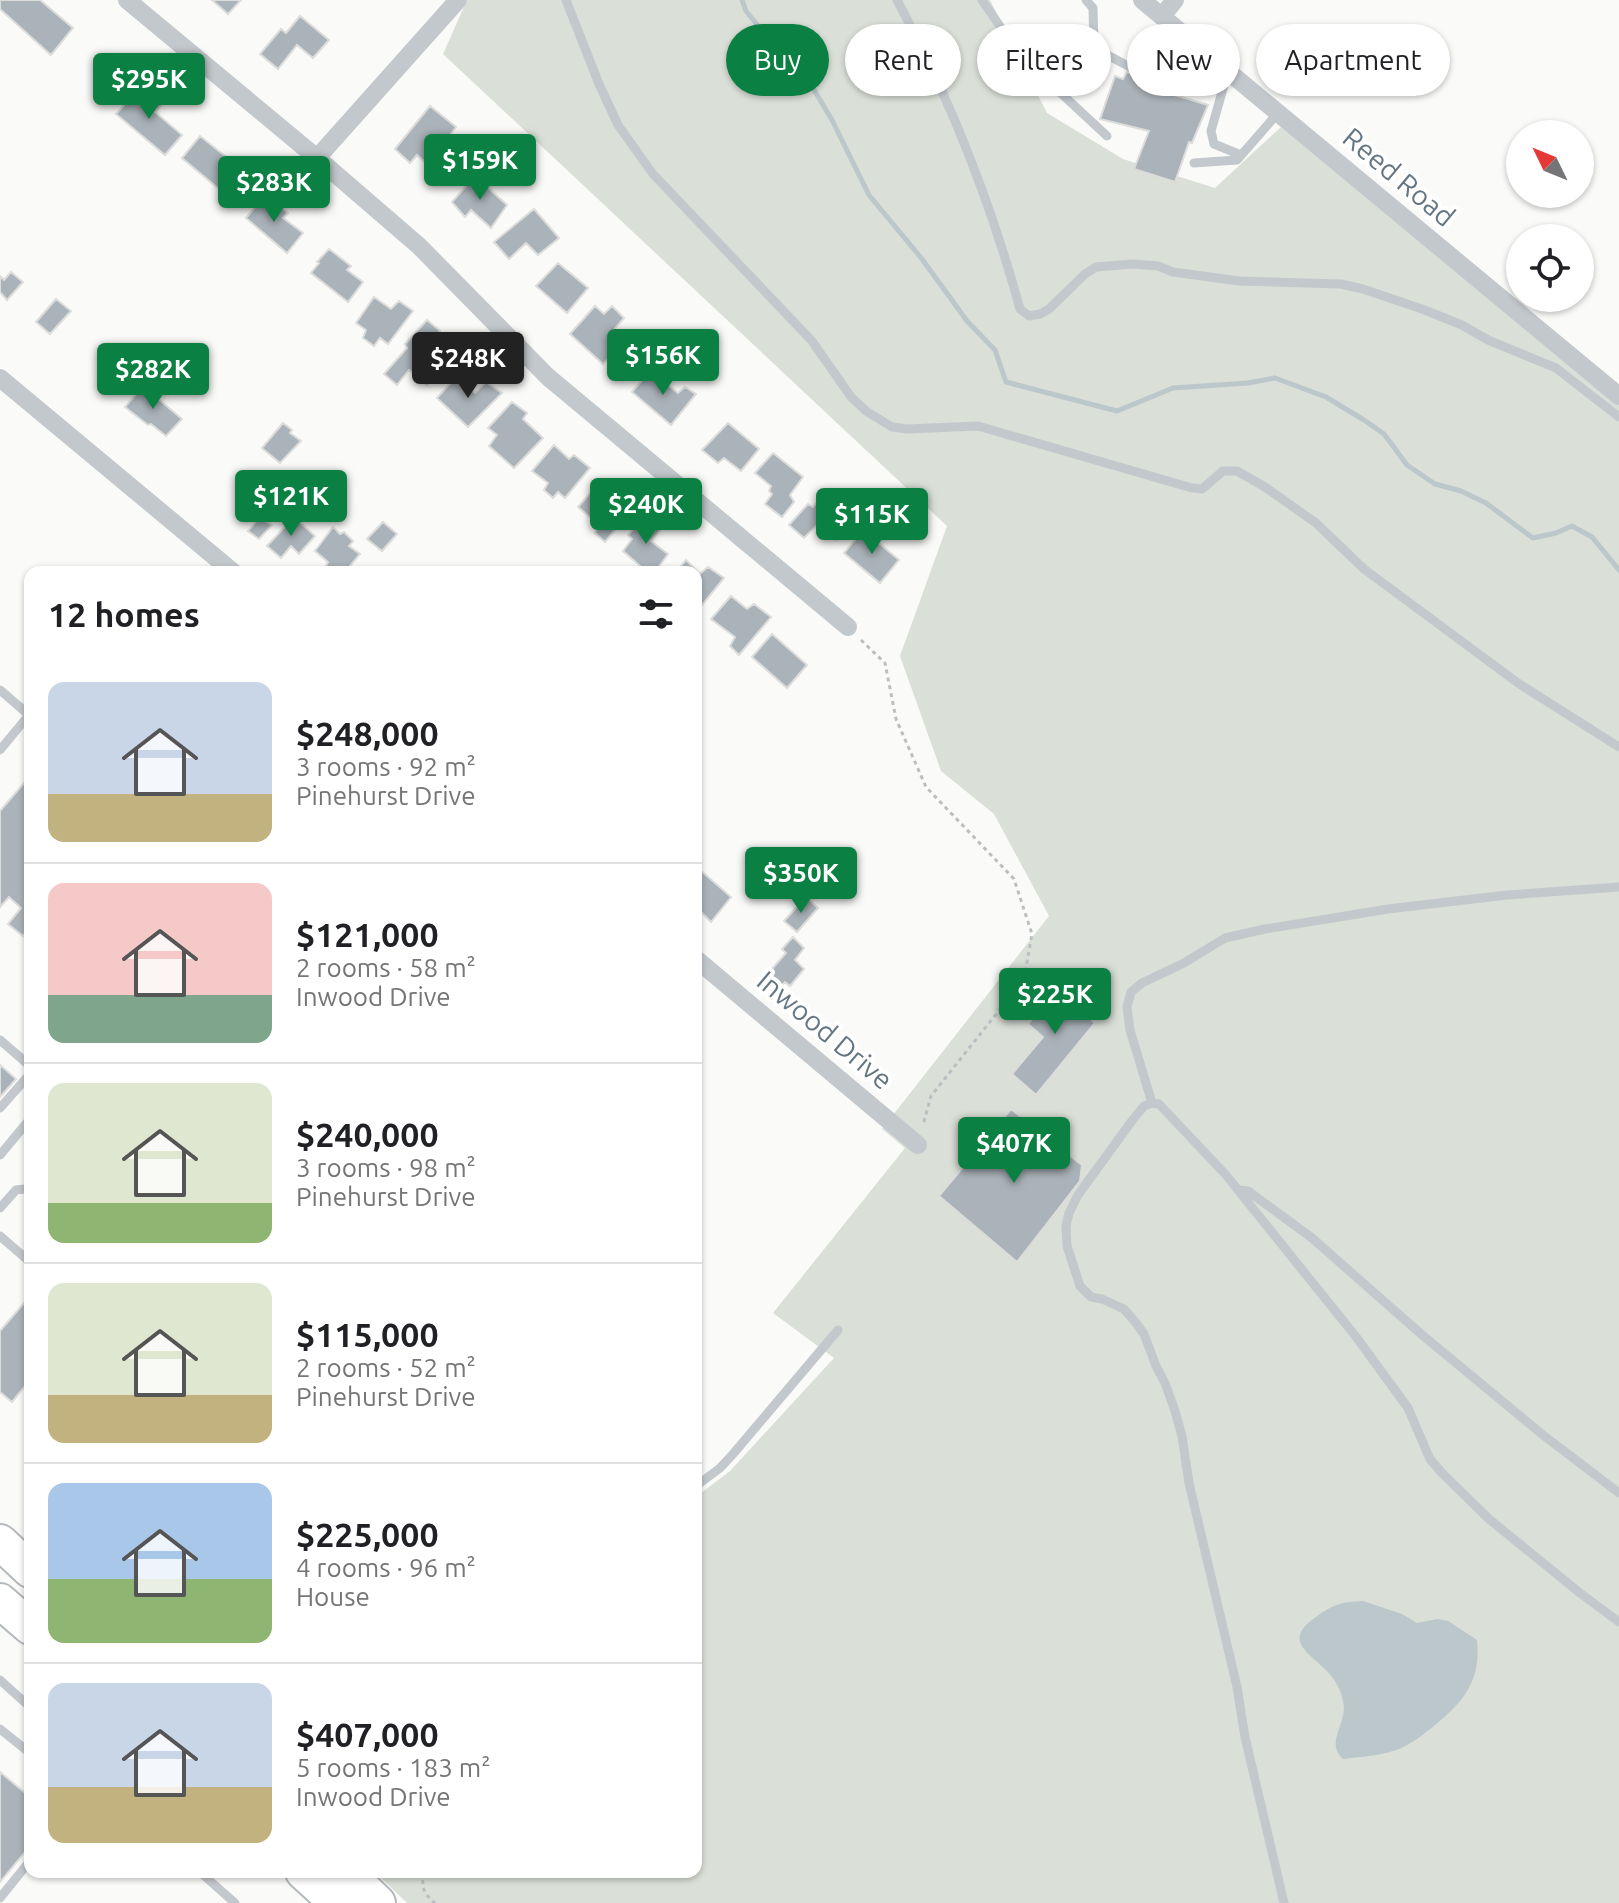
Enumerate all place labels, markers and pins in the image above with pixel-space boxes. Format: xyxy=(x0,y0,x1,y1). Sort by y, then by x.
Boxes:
pin: $295K xyxy=(93,53,205,121)
pin: $159K xyxy=(424,134,536,202)
pin: $283K xyxy=(218,156,330,224)
pin: $156K xyxy=(607,329,719,397)
pin: $248K xyxy=(412,332,524,400)
pin: $282K xyxy=(97,343,209,411)
pin: $121K xyxy=(235,470,347,538)
pin: $240K xyxy=(590,478,702,546)
pin: $115K xyxy=(816,488,928,556)
pin: $350K xyxy=(745,847,857,915)
pin: $225K xyxy=(999,968,1111,1036)
pin: $407K xyxy=(958,1117,1070,1185)

